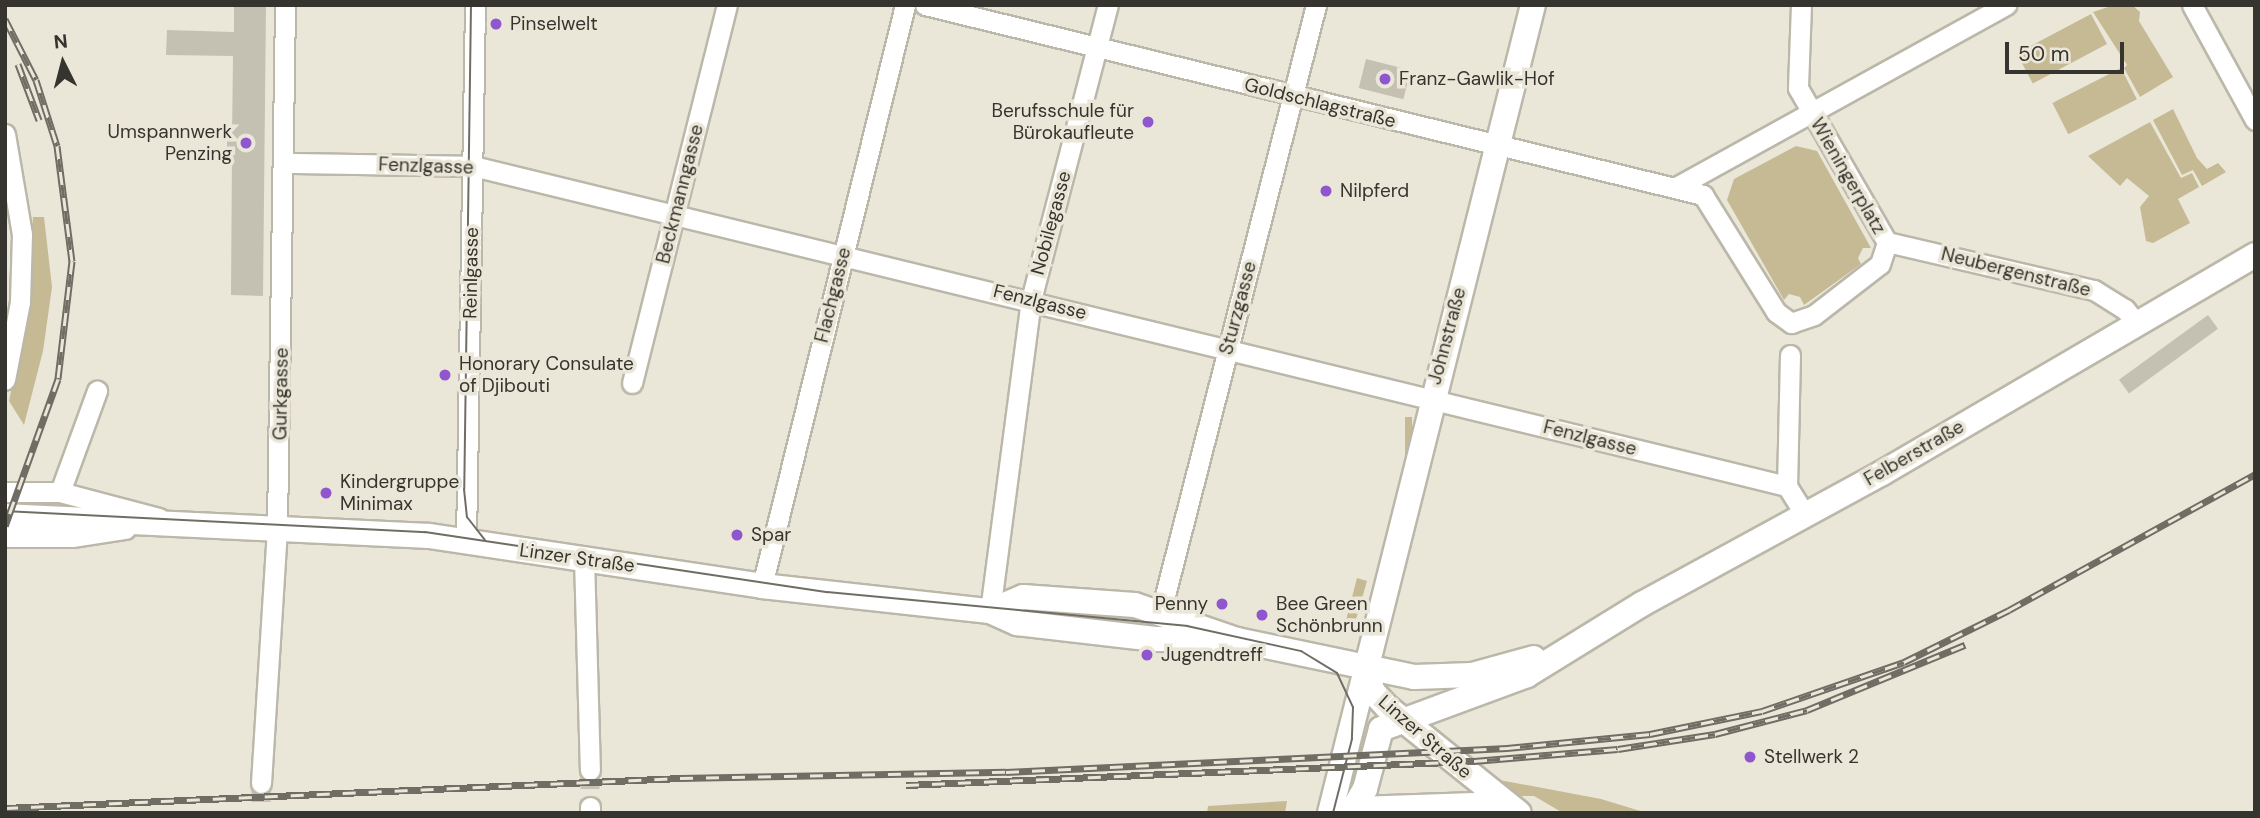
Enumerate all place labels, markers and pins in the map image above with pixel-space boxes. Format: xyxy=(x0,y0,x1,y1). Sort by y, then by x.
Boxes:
place label: Pinselwelt xyxy=(510,13,598,35)
marker: Pinselwelt xyxy=(488,16,504,32)
place label: Franz-Gawlik-Hof xyxy=(1399,68,1555,90)
marker: Franz-Gawlik-Hof xyxy=(1377,71,1393,87)
place label: Berufsschule für Bürokaufleute xyxy=(992,100,1134,144)
marker: Berufsschule für Bürokaufleute xyxy=(1140,114,1156,130)
place label: Umspannwerk Penzing xyxy=(108,121,232,165)
marker: Umspannwerk Penzing xyxy=(238,135,254,151)
place label: Nilpferd xyxy=(1340,180,1409,202)
marker: Nilpferd xyxy=(1318,183,1334,199)
place label: Honorary Consulate of Djibouti xyxy=(459,353,634,397)
marker: Honorary Consulate of Djibouti xyxy=(437,367,453,383)
place label: Kindergruppe Minimax xyxy=(340,471,459,515)
marker: Kindergruppe Minimax xyxy=(318,485,334,501)
place label: Spar xyxy=(751,524,791,546)
marker: Spar xyxy=(729,527,745,543)
place label: Penny xyxy=(1155,593,1208,615)
place label: Bee Green Schönbrunn xyxy=(1276,593,1383,637)
marker: Penny xyxy=(1214,596,1230,612)
marker: Bee Green Schönbrunn xyxy=(1254,607,1270,623)
place label: Jugendtreff xyxy=(1161,644,1263,666)
marker: Jugendtreff xyxy=(1139,647,1155,663)
place label: Stellwerk 2 xyxy=(1764,746,1859,768)
marker: Stellwerk 2 xyxy=(1742,749,1758,765)

